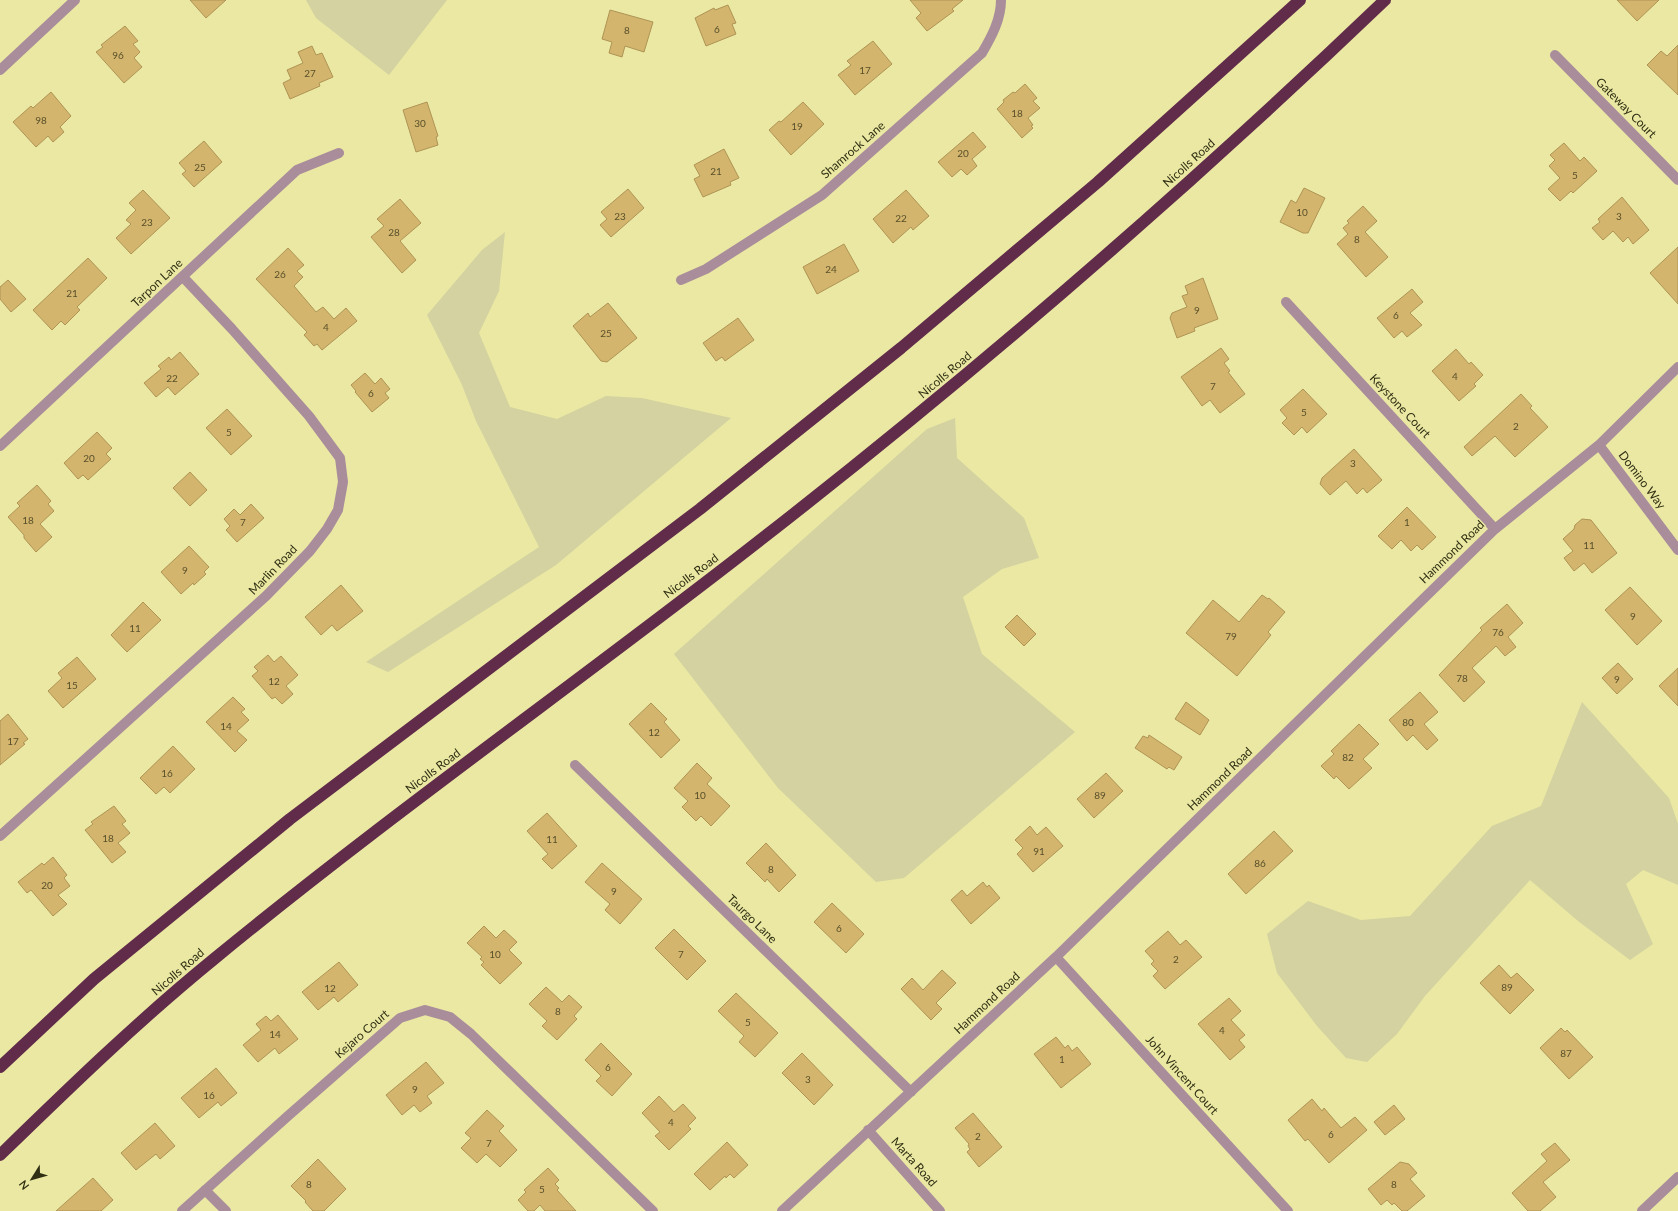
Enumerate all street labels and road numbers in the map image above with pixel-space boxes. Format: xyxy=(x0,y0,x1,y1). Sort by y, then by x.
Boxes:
street label: Gateway Court xyxy=(1593,74,1660,141)
street label: Shamrock Lane xyxy=(818,118,888,181)
street label: Nicolls Road xyxy=(1160,135,1218,190)
street label: Tarpon Lane xyxy=(128,255,185,310)
street label: Nicolls Road xyxy=(915,348,974,401)
street label: Keystone Court xyxy=(1367,370,1434,441)
street label: Domino Way xyxy=(1616,448,1670,512)
street label: Hammond Road xyxy=(1416,517,1487,586)
street label: Marlin Road xyxy=(245,542,300,598)
street label: Nicolls Road xyxy=(660,550,721,601)
street label: Hammond Road xyxy=(1184,744,1255,813)
street label: Nicolls Road xyxy=(402,745,463,796)
street label: Taurgo Lane xyxy=(724,891,780,946)
street label: Nicolls Road xyxy=(148,945,207,999)
street label: Hammond Road xyxy=(951,968,1023,1037)
street label: Kejaro Court xyxy=(332,1006,392,1061)
street label: John Vincent Court xyxy=(1143,1032,1222,1118)
street label: Marta Road xyxy=(888,1134,940,1189)

